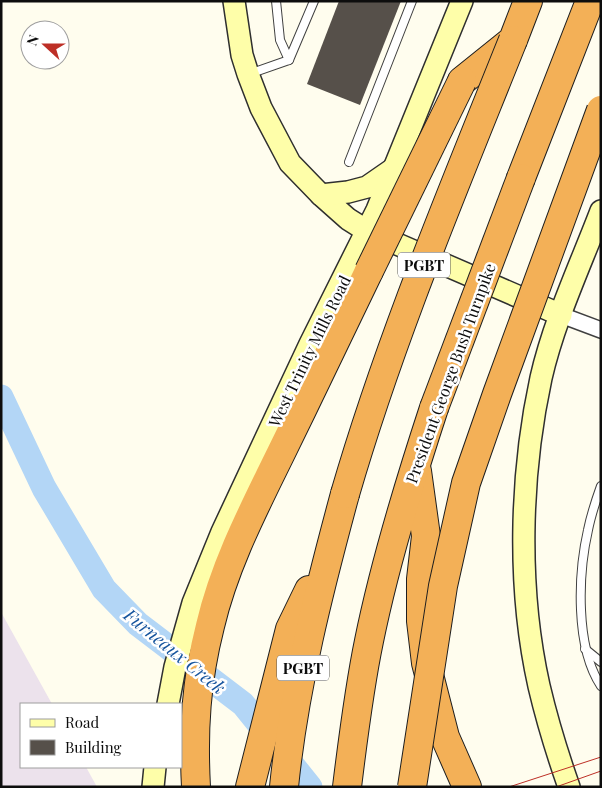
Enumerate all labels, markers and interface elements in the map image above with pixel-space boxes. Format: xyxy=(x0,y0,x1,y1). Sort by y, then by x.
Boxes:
north arrow xyxy=(20,20,70,70)
text: N xyxy=(22,32,43,48)
road number: PGBT xyxy=(398,252,450,278)
street label: President George Bush Turnpike xyxy=(400,260,500,486)
street label: West Trinity Mills Road xyxy=(263,272,355,431)
water label: Furneaux Creek xyxy=(119,602,231,699)
road number: PGBT xyxy=(277,656,329,680)
legend xyxy=(20,703,182,768)
text: Road xyxy=(65,712,99,732)
text: Building xyxy=(65,737,122,757)

